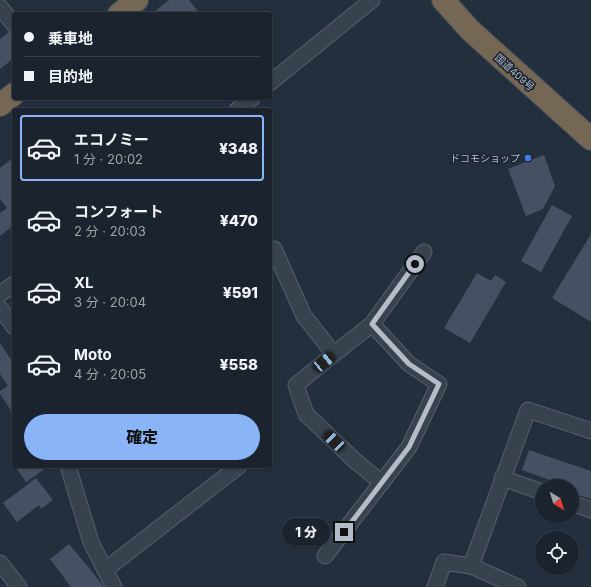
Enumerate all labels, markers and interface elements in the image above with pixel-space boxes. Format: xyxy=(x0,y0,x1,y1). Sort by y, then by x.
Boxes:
text: 乗車地 xyxy=(48,29,93,48)
street label: 国道409号 xyxy=(493,51,537,93)
text: 目的地 xyxy=(48,67,93,86)
icon: car xyxy=(26,130,62,166)
text: エコノミー xyxy=(74,130,149,149)
text: ¥348 xyxy=(219,139,258,158)
text: 1 分 · 20:02 xyxy=(74,151,143,167)
place label: ドコモショップ xyxy=(450,152,520,164)
marker: ドコモショップ xyxy=(523,153,533,163)
icon: car xyxy=(26,202,62,238)
text: コンフォート xyxy=(74,202,164,221)
text: ¥470 xyxy=(220,211,258,230)
text: 2 分 · 20:03 xyxy=(74,223,146,239)
route start xyxy=(406,255,424,273)
text: XL xyxy=(74,273,94,292)
icon: car xyxy=(26,274,62,310)
text: ¥591 xyxy=(223,283,258,302)
text: 3 分 · 20:04 xyxy=(74,294,146,310)
text: Moto xyxy=(74,345,112,364)
icon: car xyxy=(26,346,62,382)
car xyxy=(311,350,337,374)
text: ¥558 xyxy=(220,355,258,374)
text: 4 分 · 20:05 xyxy=(74,366,146,382)
button: 確定 xyxy=(24,414,260,460)
car xyxy=(321,428,347,454)
north arrow xyxy=(535,479,579,523)
map controls xyxy=(535,479,579,575)
callout: 1 分 xyxy=(282,518,330,546)
route end xyxy=(335,523,353,541)
text: 1 分 xyxy=(295,524,317,540)
button: locate xyxy=(535,531,579,575)

